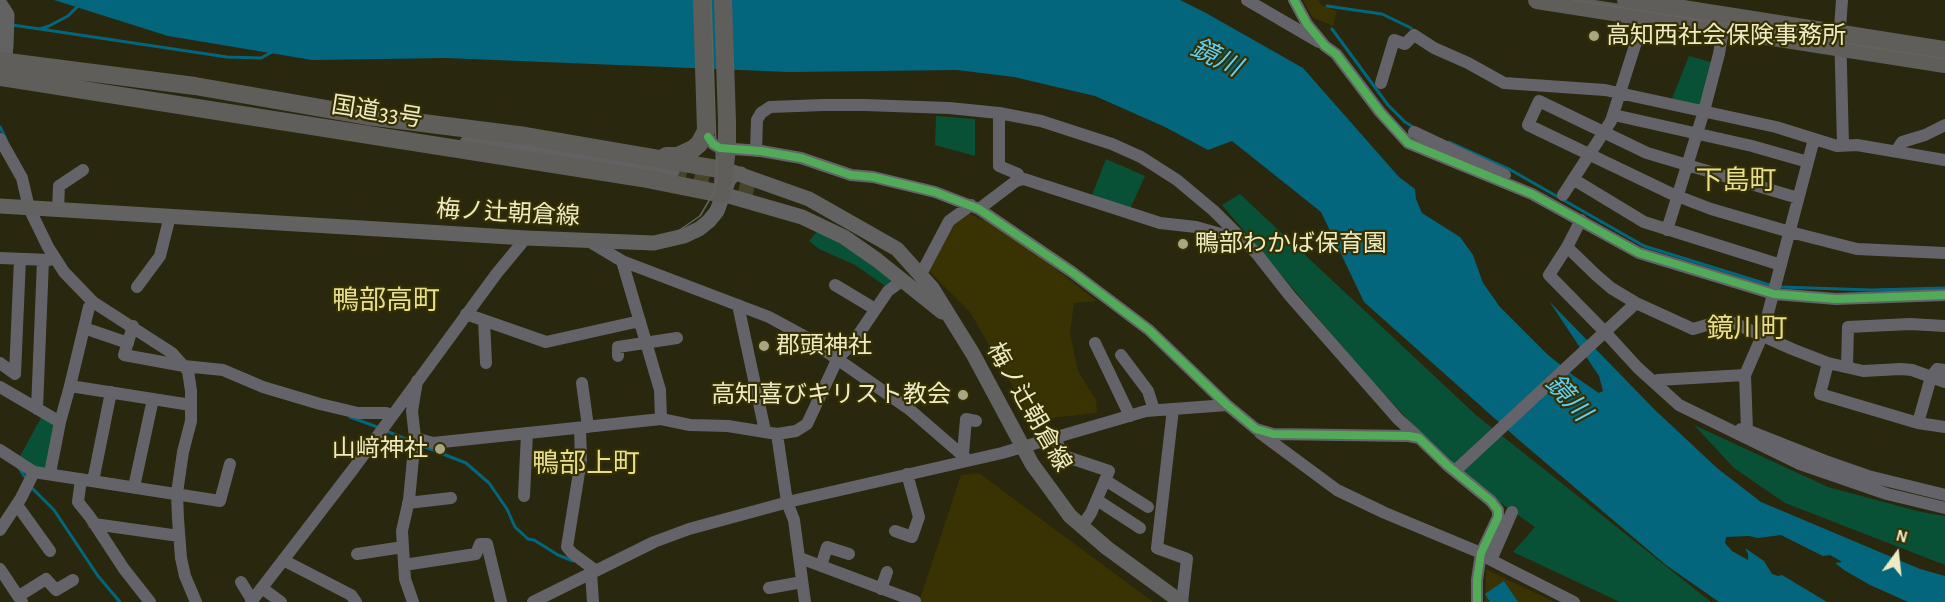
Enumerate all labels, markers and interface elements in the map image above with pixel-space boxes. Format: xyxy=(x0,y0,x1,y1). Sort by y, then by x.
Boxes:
place label: 高知西社会保険事務所 xyxy=(1606,22,1846,50)
marker: 高知西社会保険事務所 xyxy=(1587,29,1601,43)
water label: 鏡川 xyxy=(1186,33,1246,83)
street label: 国道33号 xyxy=(329,91,425,133)
district label: 下島町 xyxy=(1696,165,1776,197)
street label: 梅ノ辻朝倉線 xyxy=(435,195,581,231)
place label: 鴨部わかば保育園 xyxy=(1195,230,1387,258)
marker: 鴨部わかば保育園 xyxy=(1176,237,1190,251)
district label: 鴨部高町 xyxy=(332,285,440,317)
district label: 鏡川町 xyxy=(1707,313,1787,345)
place label: 郡頭神社 xyxy=(776,332,872,360)
street label: 梅ノ辻朝倉線 xyxy=(981,337,1077,477)
marker: 郡頭神社 xyxy=(757,339,771,353)
water label: 鏡川 xyxy=(1539,368,1597,428)
place label: 高知喜びキリスト教会 xyxy=(711,381,951,409)
marker: 高知喜びキリスト教会 xyxy=(956,388,970,402)
place label: 山﨑神社 xyxy=(332,435,428,463)
marker: 山﨑神社 xyxy=(433,442,447,456)
district label: 鴨部上町 xyxy=(532,448,640,480)
north arrow xyxy=(1867,524,1927,584)
text: N xyxy=(1894,527,1909,546)

